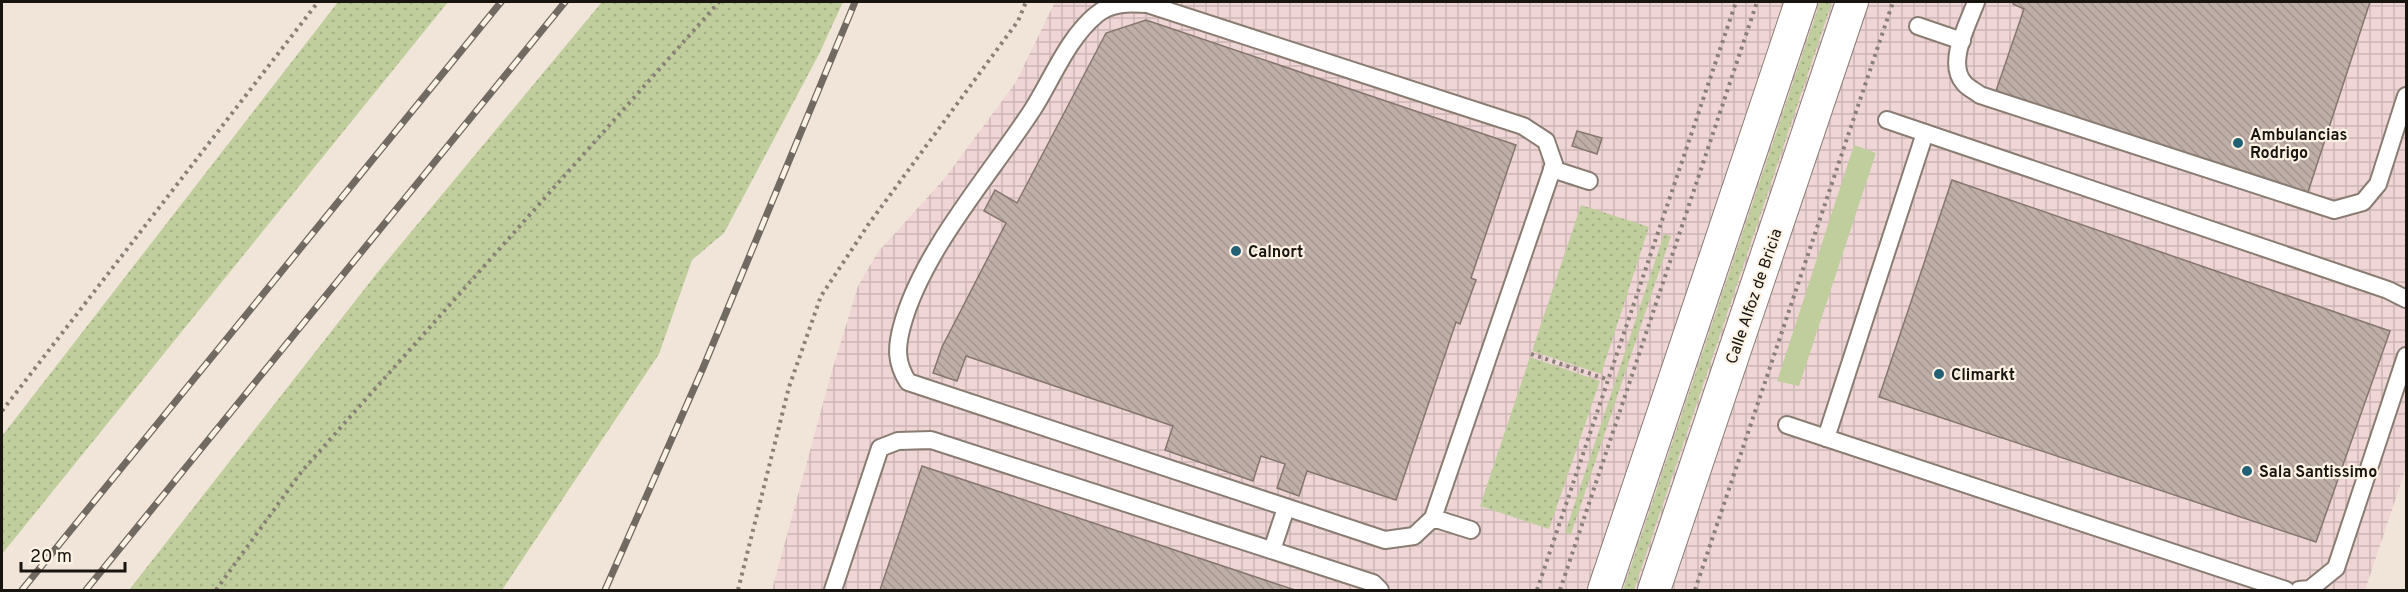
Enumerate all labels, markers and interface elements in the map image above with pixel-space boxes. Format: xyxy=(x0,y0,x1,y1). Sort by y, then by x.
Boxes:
place label: Ambulancias Rodrigo xyxy=(2250,126,2348,164)
marker: Ambulancias Rodrigo xyxy=(2231,136,2245,150)
street label: Calle Alfoz de Bricia xyxy=(1722,226,1787,367)
place label: Calnort xyxy=(1248,243,1303,263)
marker: Calnort xyxy=(1229,244,1243,258)
place label: Climarkt xyxy=(1951,366,2015,386)
marker: Climarkt xyxy=(1932,367,1946,381)
place label: Sala Santissimo xyxy=(2259,463,2377,483)
marker: Sala Santissimo xyxy=(2240,464,2254,478)
scale bar xyxy=(21,535,124,573)
text: 20 m xyxy=(30,546,72,569)

